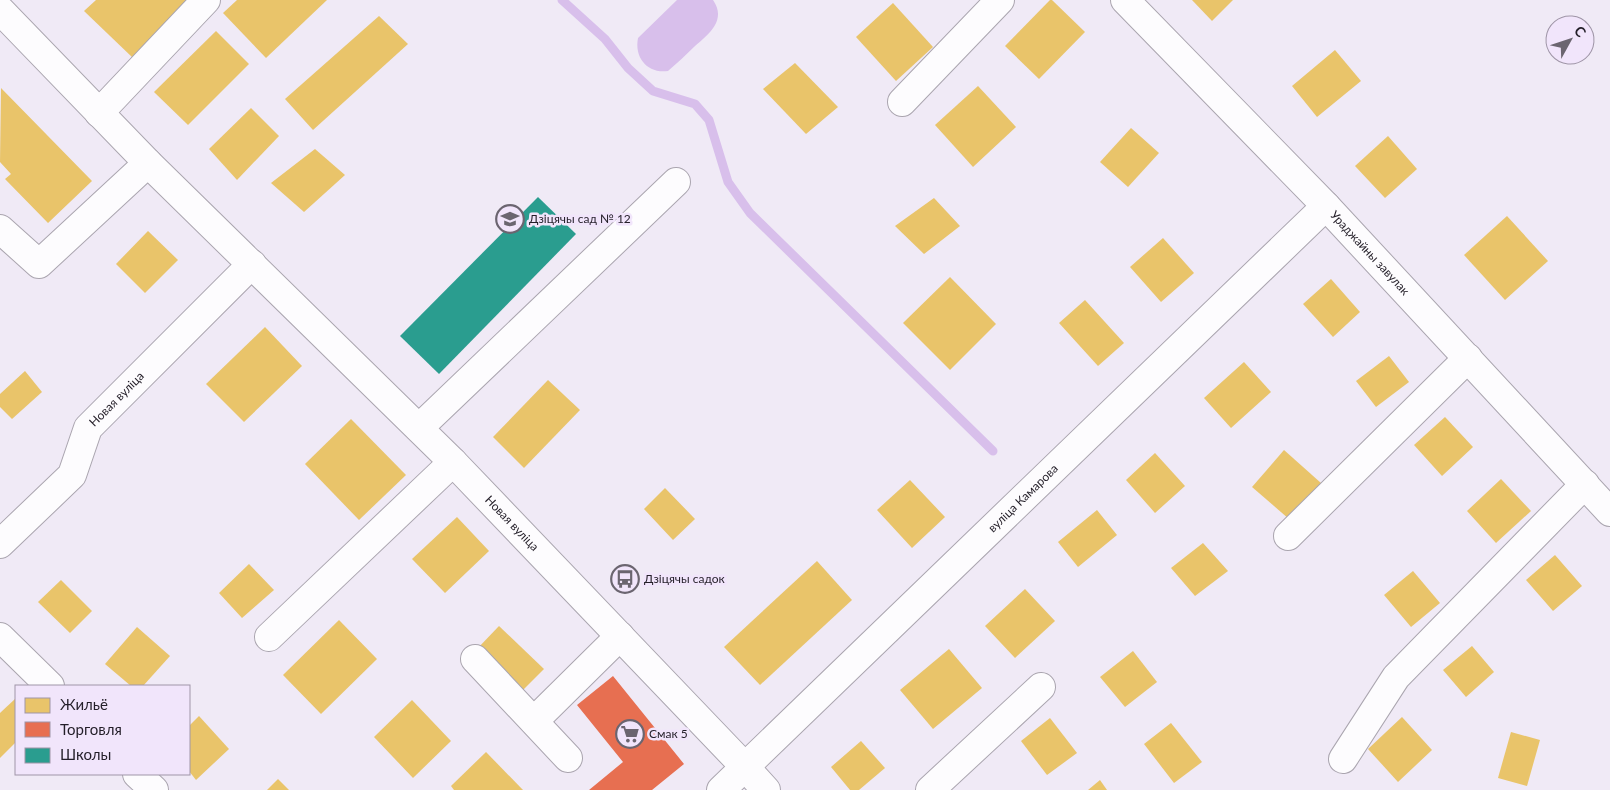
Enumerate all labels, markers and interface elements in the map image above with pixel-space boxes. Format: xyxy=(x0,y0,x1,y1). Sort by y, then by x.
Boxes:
north arrow xyxy=(1545,15,1595,65)
text: С xyxy=(1571,22,1590,41)
school or university icon: Дзіцячы сад № 12 xyxy=(495,204,525,234)
street label: Ураджайны завулак xyxy=(1327,207,1413,299)
place label: Дзіцячы сад № 12 xyxy=(529,211,631,226)
street label: Новая вуліца xyxy=(86,368,147,429)
street label: вуліца Камарова xyxy=(985,461,1061,535)
street label: Новая вуліца xyxy=(482,492,542,554)
bus stop icon: Дзіцячы садок xyxy=(610,564,640,594)
place label: Дзіцячы садок xyxy=(644,571,726,586)
legend xyxy=(15,685,190,775)
text: Жильё xyxy=(60,695,108,713)
supermarket icon: Смак 5 xyxy=(615,719,645,749)
text: Торговля xyxy=(60,720,122,738)
place label: Смак 5 xyxy=(649,726,688,741)
text: Школы xyxy=(60,745,111,763)

